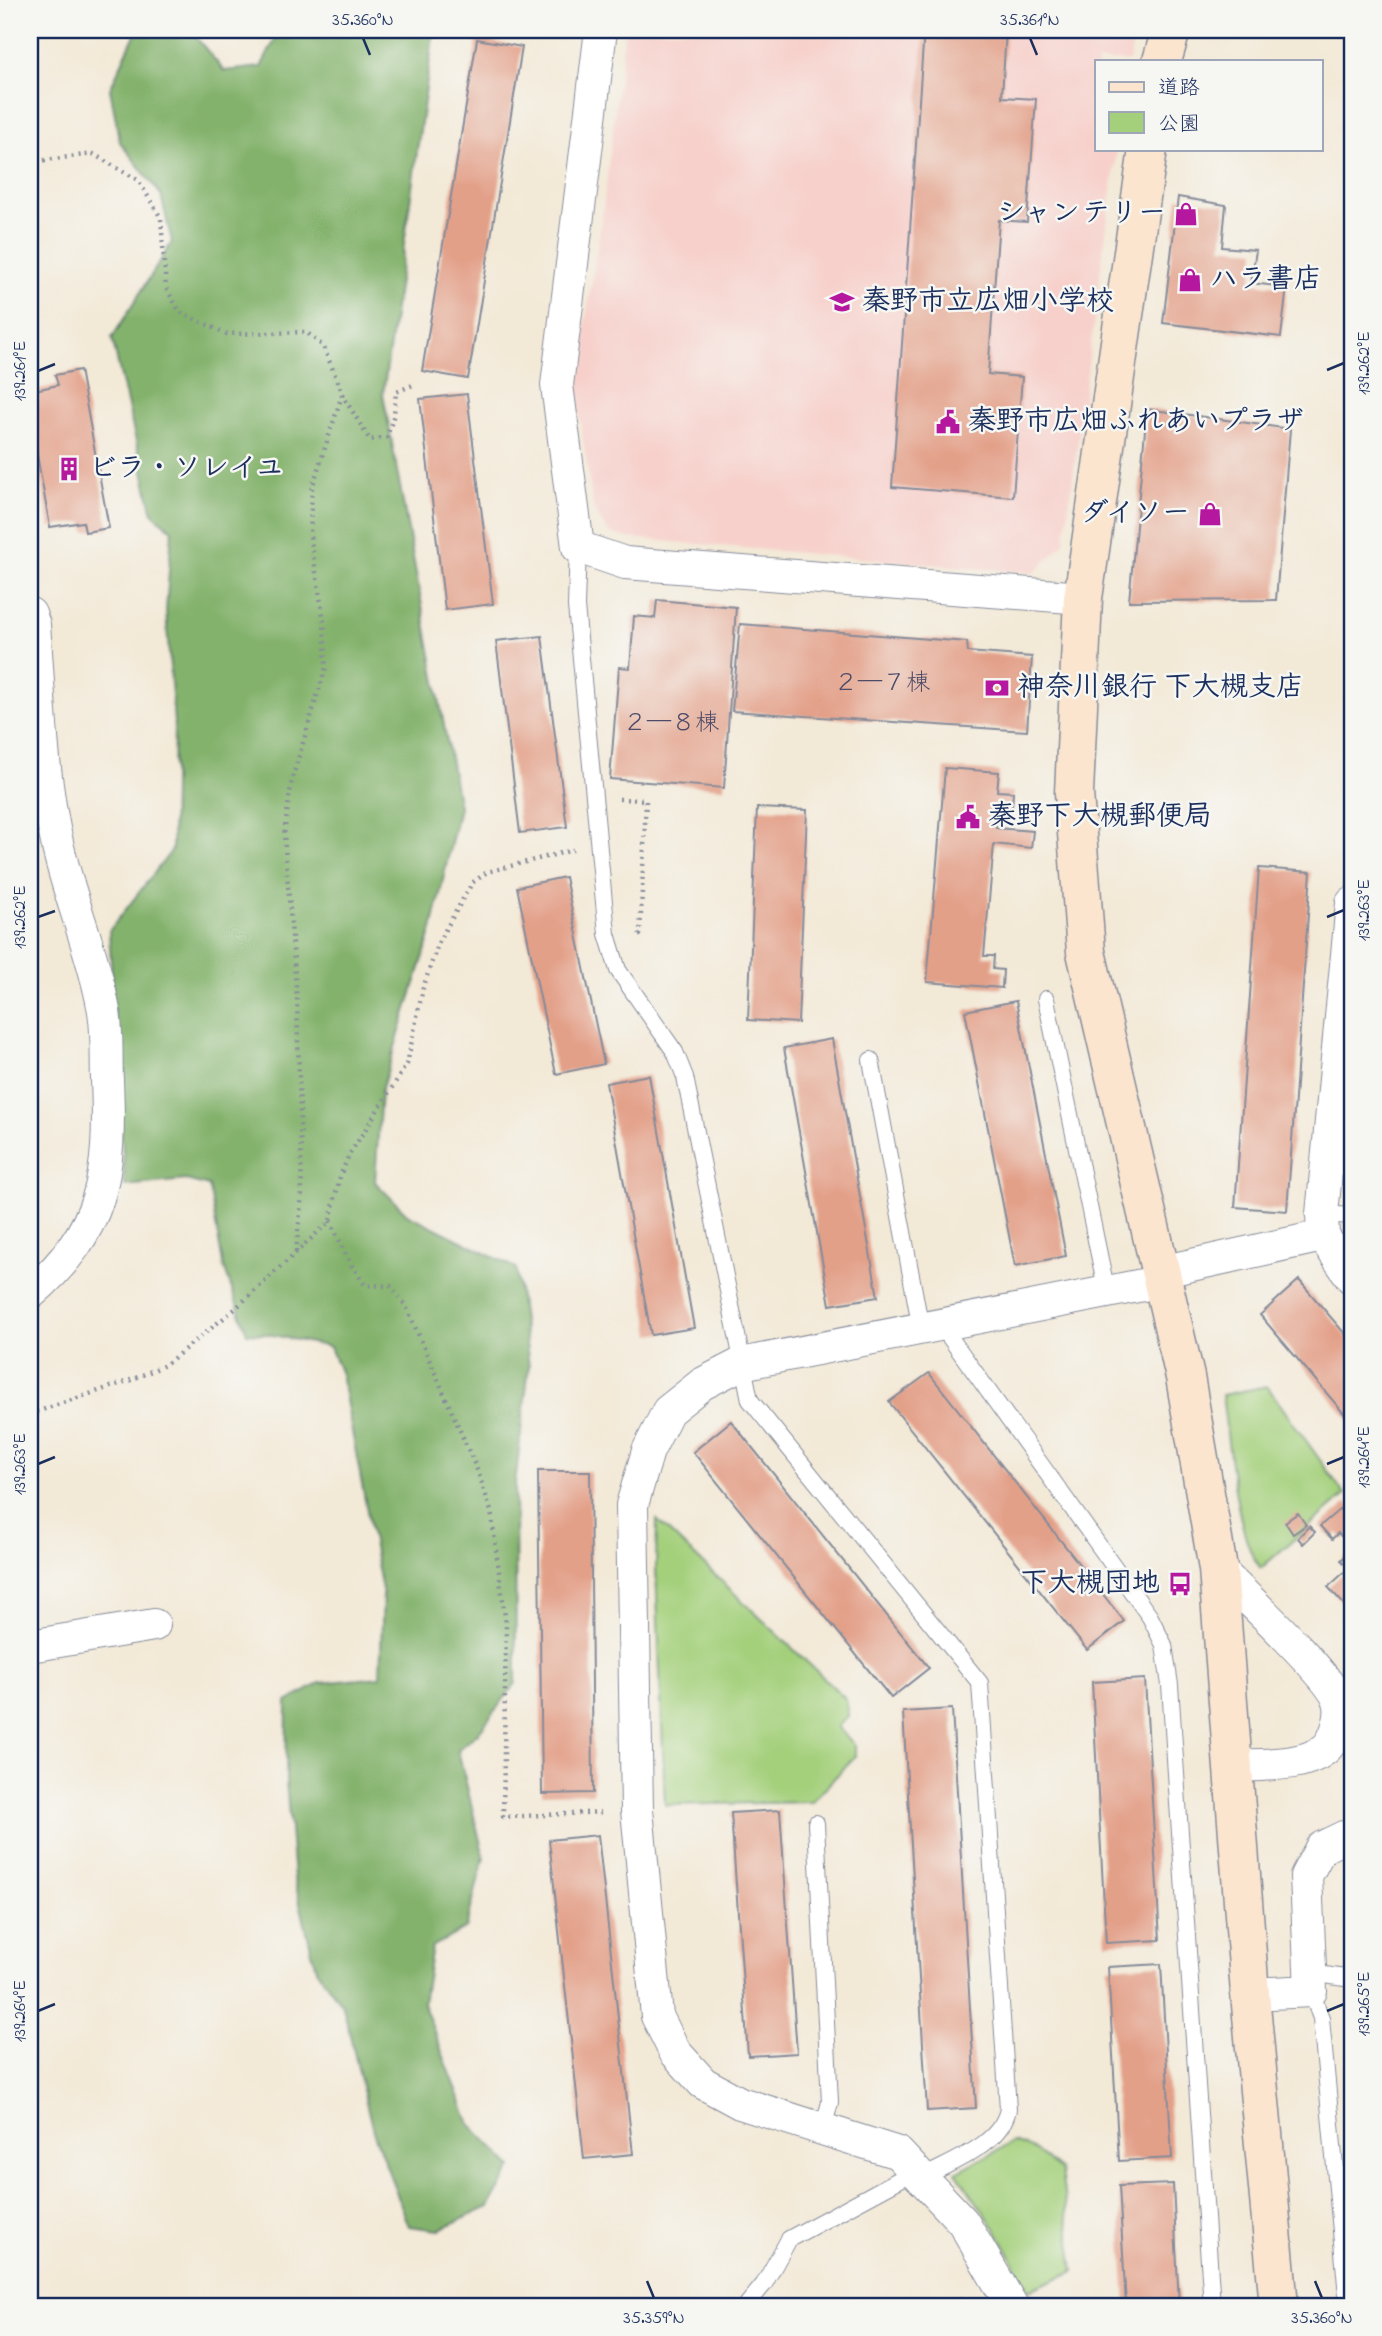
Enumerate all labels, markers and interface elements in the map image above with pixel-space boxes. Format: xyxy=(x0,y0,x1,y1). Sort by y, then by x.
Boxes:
text: 35.360°N xyxy=(332,8,394,34)
text: 35.361°N xyxy=(1000,8,1060,34)
legend xyxy=(1095,60,1322,150)
text: 道路 xyxy=(1158,74,1200,104)
text: 公園 xyxy=(1158,110,1200,140)
place label: シャンテリー xyxy=(997,194,1166,235)
shop icon: シャンテリー xyxy=(1172,200,1200,228)
place label: ハラ書店 xyxy=(1210,260,1322,301)
shop icon: ハラ書店 xyxy=(1176,266,1204,294)
place label: 秦野市立広畑小学校 xyxy=(862,282,1114,323)
school or university icon: 秦野市立広畑小学校 xyxy=(828,288,856,316)
text: 139.262°E xyxy=(1352,331,1378,395)
text: 139.261°E xyxy=(8,341,34,401)
place label: 秦野市広畑ふれあいプラザ xyxy=(968,402,1304,443)
public building icon: 秦野市広畑ふれあいプラザ xyxy=(934,408,962,436)
place label: ビラ・ソレイユ xyxy=(89,449,284,490)
building icon: ビラ・ソレイユ xyxy=(55,455,83,483)
place label: ダイソー xyxy=(1081,494,1190,535)
shop icon: ダイソー xyxy=(1196,500,1224,528)
house number: ２―７棟 xyxy=(834,667,930,702)
place label: 神奈川銀行 下大槻支店 xyxy=(1017,668,1304,709)
bank icon: 神奈川銀行 下大槻支店 xyxy=(983,674,1011,702)
house number: ２―８棟 xyxy=(623,707,719,742)
place label: 秦野下大槻郵便局 xyxy=(988,797,1212,838)
public building icon: 秦野下大槻郵便局 xyxy=(954,803,982,831)
text: 139.263°E xyxy=(1352,879,1378,941)
text: 139.262°E xyxy=(8,885,34,949)
text: 139.264°E xyxy=(1352,1426,1378,1488)
text: 139.263°E xyxy=(8,1433,34,1495)
place label: 下大槻団地 xyxy=(1020,1564,1160,1605)
bus stop icon: 下大槻団地 xyxy=(1166,1570,1194,1598)
text: 139.265°E xyxy=(1352,1971,1378,2037)
text: 139.264°E xyxy=(8,1980,34,2042)
text: 35.359°N xyxy=(623,2306,685,2332)
text: 35.360°N xyxy=(1291,2306,1353,2332)

